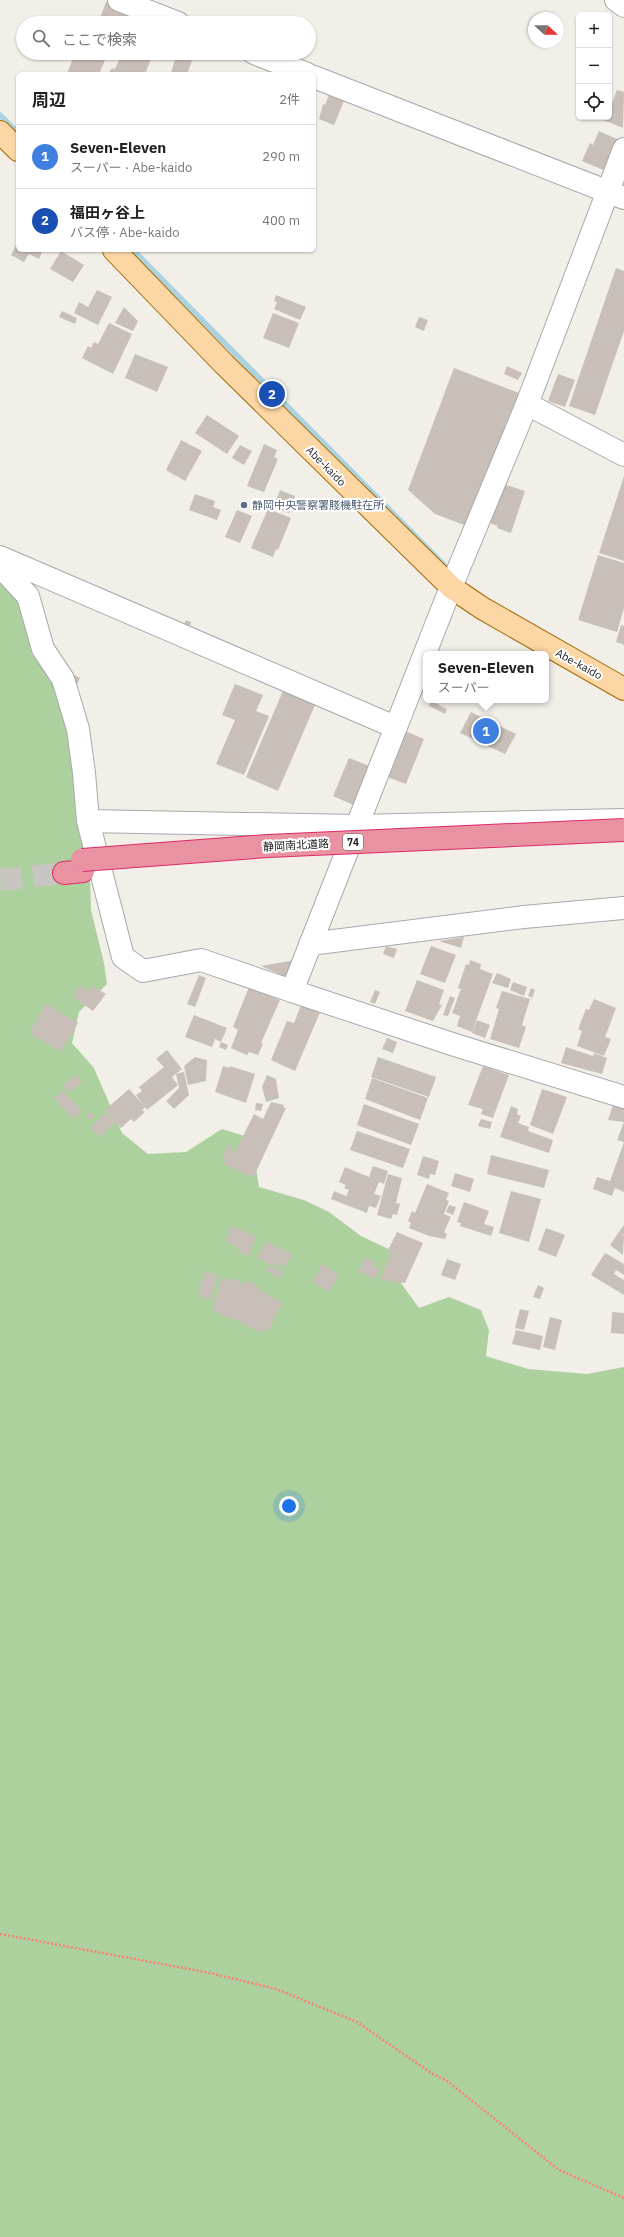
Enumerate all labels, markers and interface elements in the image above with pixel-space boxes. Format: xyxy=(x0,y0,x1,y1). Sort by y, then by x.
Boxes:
north arrow xyxy=(528,12,564,48)
map controls xyxy=(576,12,612,120)
button: + xyxy=(576,12,612,48)
search box xyxy=(16,16,316,60)
icon: search xyxy=(30,27,52,49)
text: ここで検索 xyxy=(62,30,137,49)
button: − xyxy=(576,48,612,84)
button: locate xyxy=(576,84,612,120)
text: 周辺 xyxy=(32,89,66,111)
text: 2件 xyxy=(279,91,300,108)
text: Seven-Eleven xyxy=(70,138,166,157)
text: 1 xyxy=(41,148,49,165)
text: 290 m xyxy=(262,148,300,165)
text: スーパー · Abe-kaido xyxy=(70,159,192,176)
text: 福田ヶ谷上 xyxy=(70,203,145,222)
text: 2 xyxy=(41,212,49,229)
text: 400 m xyxy=(262,212,300,229)
text: バス停 · Abe-kaido xyxy=(70,224,180,241)
pin: 2 xyxy=(259,379,285,409)
street label: Abe-kaido xyxy=(303,443,349,489)
place label: 静岡中央警察署賤機駐在所 xyxy=(252,498,385,512)
marker: 静岡中央警察署賤機駐在所 xyxy=(239,500,249,510)
street label: Abe-kaido xyxy=(553,646,605,682)
popup xyxy=(423,651,549,703)
text: Seven-Eleven xyxy=(438,658,534,677)
text: スーパー xyxy=(438,679,490,696)
pin: 1 xyxy=(473,716,499,746)
road number: 74 xyxy=(343,834,363,850)
street label: 静岡南北道路 xyxy=(263,836,329,854)
your location xyxy=(279,1496,299,1516)

